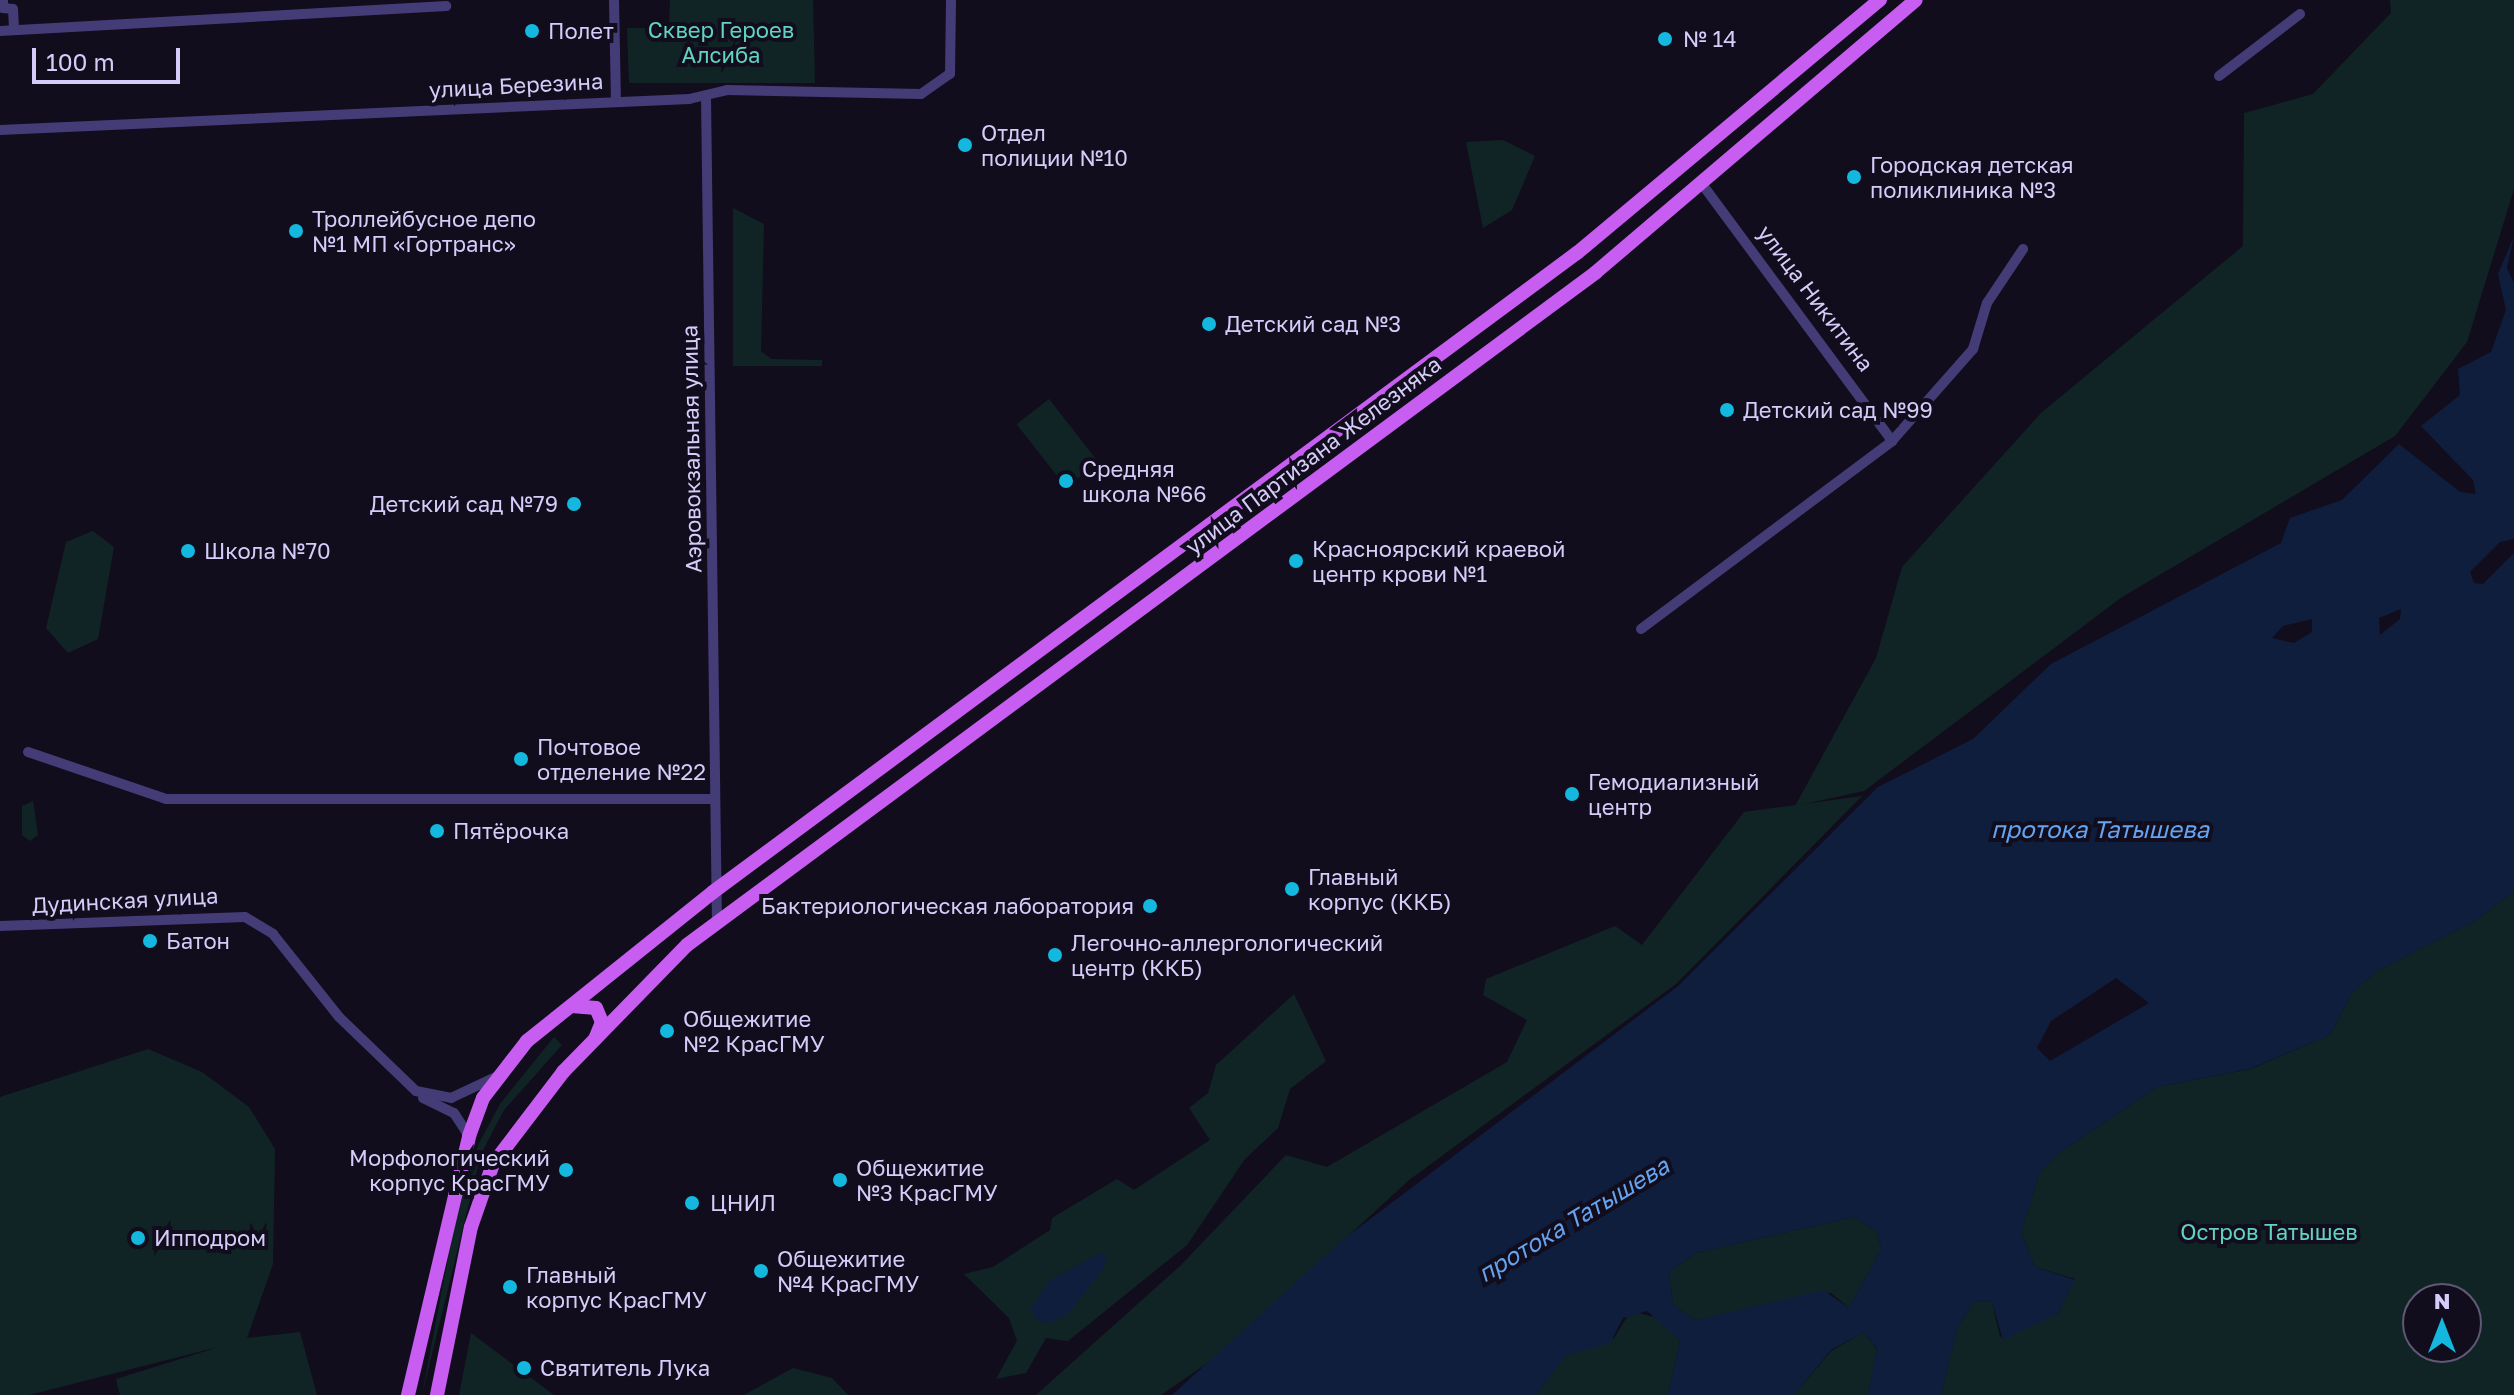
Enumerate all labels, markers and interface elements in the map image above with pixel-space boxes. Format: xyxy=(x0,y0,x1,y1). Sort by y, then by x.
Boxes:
park label: Сквер Героев Алсиба xyxy=(648,16,794,68)
place label: Полет xyxy=(548,18,614,44)
marker: Полет xyxy=(523,22,541,40)
place label: № 14 xyxy=(1683,26,1737,52)
marker: № 14 xyxy=(1654,28,1676,50)
scale bar xyxy=(36,32,184,82)
text: 100 m xyxy=(46,47,115,76)
street label: улица Березина xyxy=(428,67,604,103)
place label: Отдел полиции №10 xyxy=(981,119,1128,170)
marker: Отдел полиции №10 xyxy=(956,136,974,154)
place label: Городская детская поликлиника №3 xyxy=(1870,151,2074,202)
marker: Городская детская поликлиника №3 xyxy=(1845,168,1863,186)
place label: Троллейбусное депо №1 МП «Гортранс» xyxy=(312,205,536,256)
street label: улица Никитина xyxy=(1752,220,1880,376)
marker: Троллейбусное депо №1 МП «Гортранс» xyxy=(287,222,305,240)
place label: Детский сад №3 xyxy=(1225,311,1401,337)
marker: Детский сад №3 xyxy=(1200,315,1218,333)
street label: Аэровокзальная улица xyxy=(676,325,706,573)
street label: улица Партизана Железняка xyxy=(1180,350,1446,560)
place label: Детский сад №99 xyxy=(1743,397,1933,423)
marker: Детский сад №99 xyxy=(1718,401,1736,419)
place label: Средняя школа №66 xyxy=(1082,455,1207,506)
marker: Средняя школа №66 xyxy=(1057,472,1075,490)
place label: Детский сад №79 xyxy=(370,491,558,517)
marker: Детский сад №79 xyxy=(565,495,583,513)
place label: Красноярский краевой центр крови №1 xyxy=(1312,535,1565,586)
place label: Школа №70 xyxy=(204,538,331,564)
marker: Школа №70 xyxy=(179,542,197,560)
marker: Красноярский краевой центр крови №1 xyxy=(1287,552,1305,570)
place label: Почтовое отделение №22 xyxy=(537,733,706,784)
marker: Почтовое отделение №22 xyxy=(512,750,530,768)
place label: Гемодиализный центр xyxy=(1588,768,1759,820)
marker: Гемодиализный центр xyxy=(1563,785,1581,803)
water label: протока Татышева xyxy=(1991,815,2209,843)
place label: Пятёрочка xyxy=(453,818,569,844)
marker: Пятёрочка xyxy=(428,822,446,840)
place label: Главный корпус (ККБ) xyxy=(1308,863,1452,914)
marker: Главный корпус (ККБ) xyxy=(1283,880,1301,898)
street label: Дудинская улица xyxy=(31,882,219,918)
place label: Бактериологическая лаборатория xyxy=(761,893,1134,919)
marker: Бактериологическая лаборатория xyxy=(1141,897,1159,915)
place label: Батон xyxy=(166,928,230,954)
place label: Легочно-аллергологический центр (ККБ) xyxy=(1071,929,1383,980)
marker: Батон xyxy=(141,932,159,950)
marker: Легочно-аллергологический центр (ККБ) xyxy=(1046,946,1064,964)
place label: Общежитие №2 КрасГМУ xyxy=(683,1005,825,1056)
marker: Общежитие №2 КрасГМУ xyxy=(658,1022,676,1040)
place label: Морфологический корпус КрасГМУ xyxy=(349,1144,550,1196)
water label: протока Татышева xyxy=(1472,1150,1674,1288)
place label: Общежитие №3 КрасГМУ xyxy=(856,1154,998,1206)
marker: Морфологический корпус КрасГМУ xyxy=(557,1161,575,1179)
marker: Общежитие №3 КрасГМУ xyxy=(831,1171,849,1189)
place label: ЦНИЛ xyxy=(710,1190,776,1216)
marker: ЦНИЛ xyxy=(681,1192,703,1214)
park label: Остров Татышев xyxy=(2180,1219,2358,1245)
place label: Ипподром xyxy=(154,1225,266,1251)
marker: Ипподром xyxy=(129,1229,147,1247)
place label: Общежитие №4 КрасГМУ xyxy=(777,1245,919,1296)
place label: Главный корпус КрасГМУ xyxy=(526,1261,707,1312)
marker: Общежитие №4 КрасГМУ xyxy=(752,1262,770,1280)
marker: Главный корпус КрасГМУ xyxy=(501,1278,519,1296)
north arrow xyxy=(2402,1283,2482,1363)
text: N xyxy=(2434,1287,2450,1314)
place label: Святитель Лука xyxy=(540,1355,710,1381)
marker: Святитель Лука xyxy=(515,1359,533,1377)

